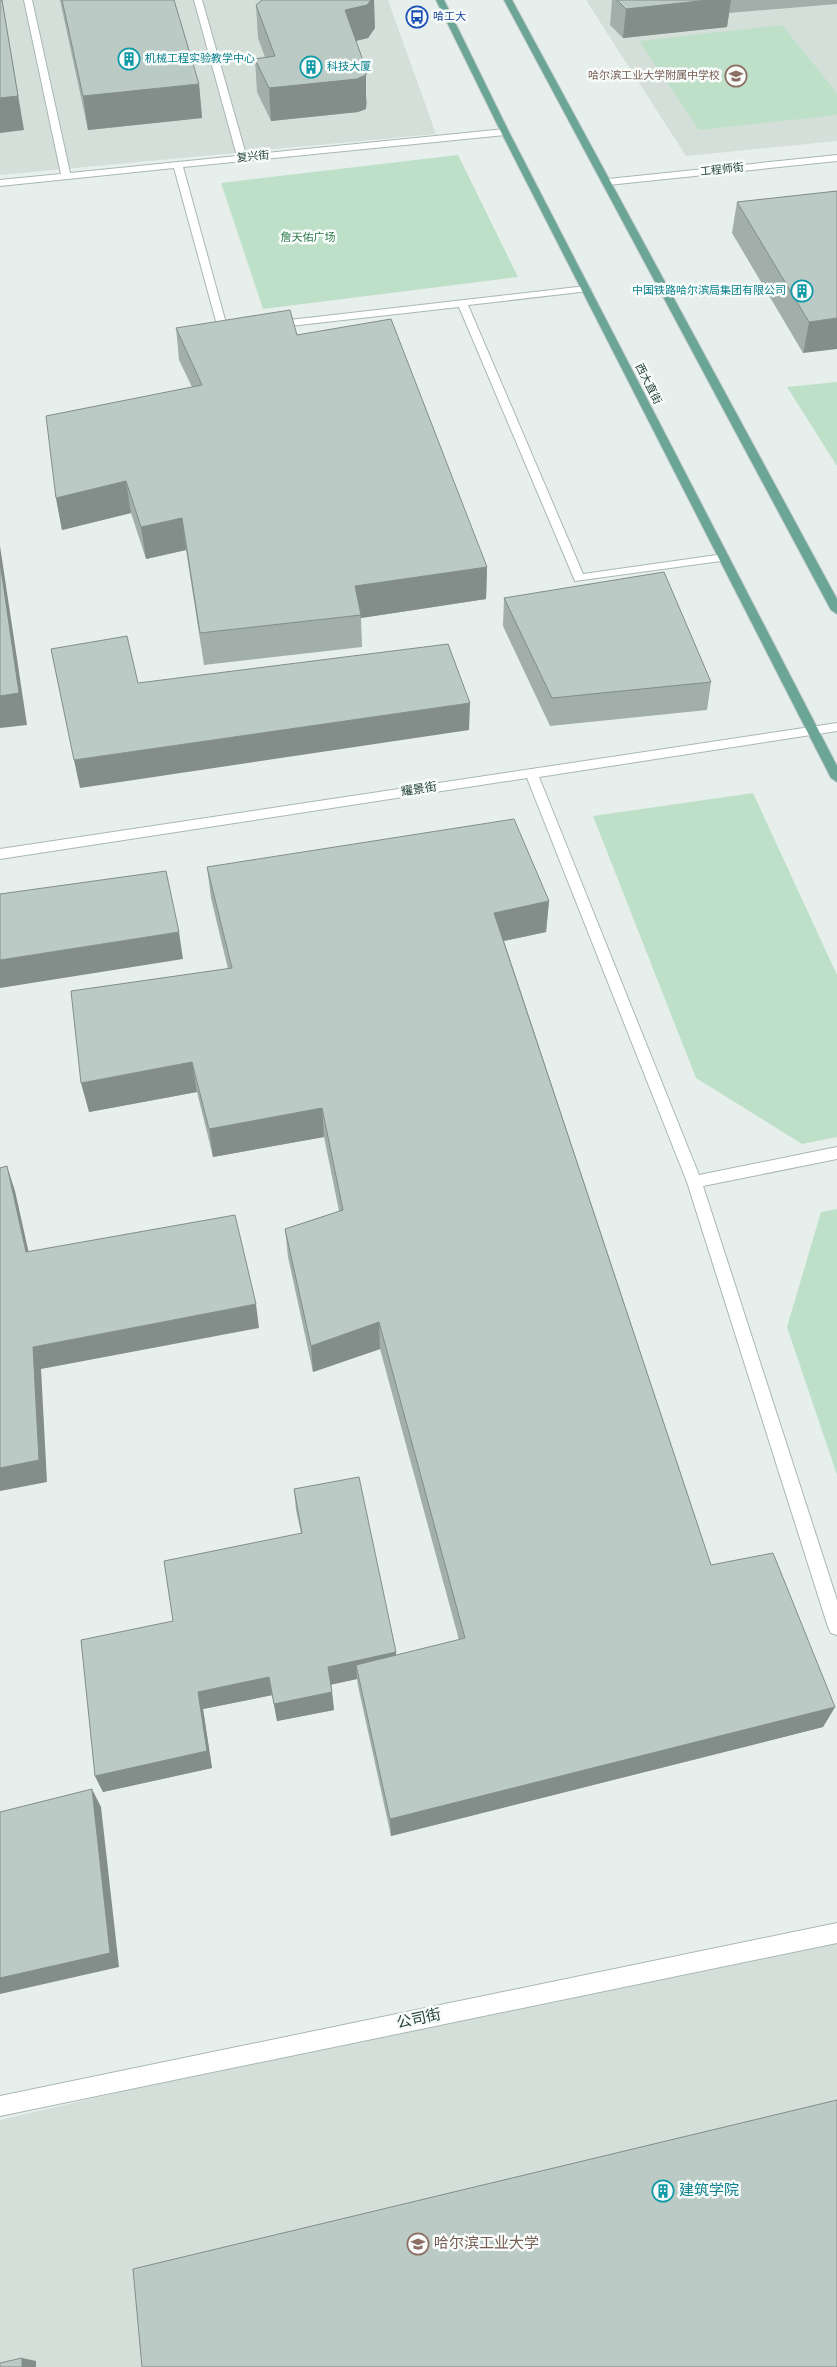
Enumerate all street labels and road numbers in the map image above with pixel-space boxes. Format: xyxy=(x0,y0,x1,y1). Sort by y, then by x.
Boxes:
street label: 复兴街 xyxy=(236,148,270,166)
street label: 工程师街 xyxy=(699,161,745,179)
street label: 西大直街 xyxy=(632,361,664,407)
street label: 耀景街 xyxy=(400,779,438,801)
street label: 公司街 xyxy=(395,2006,443,2034)

